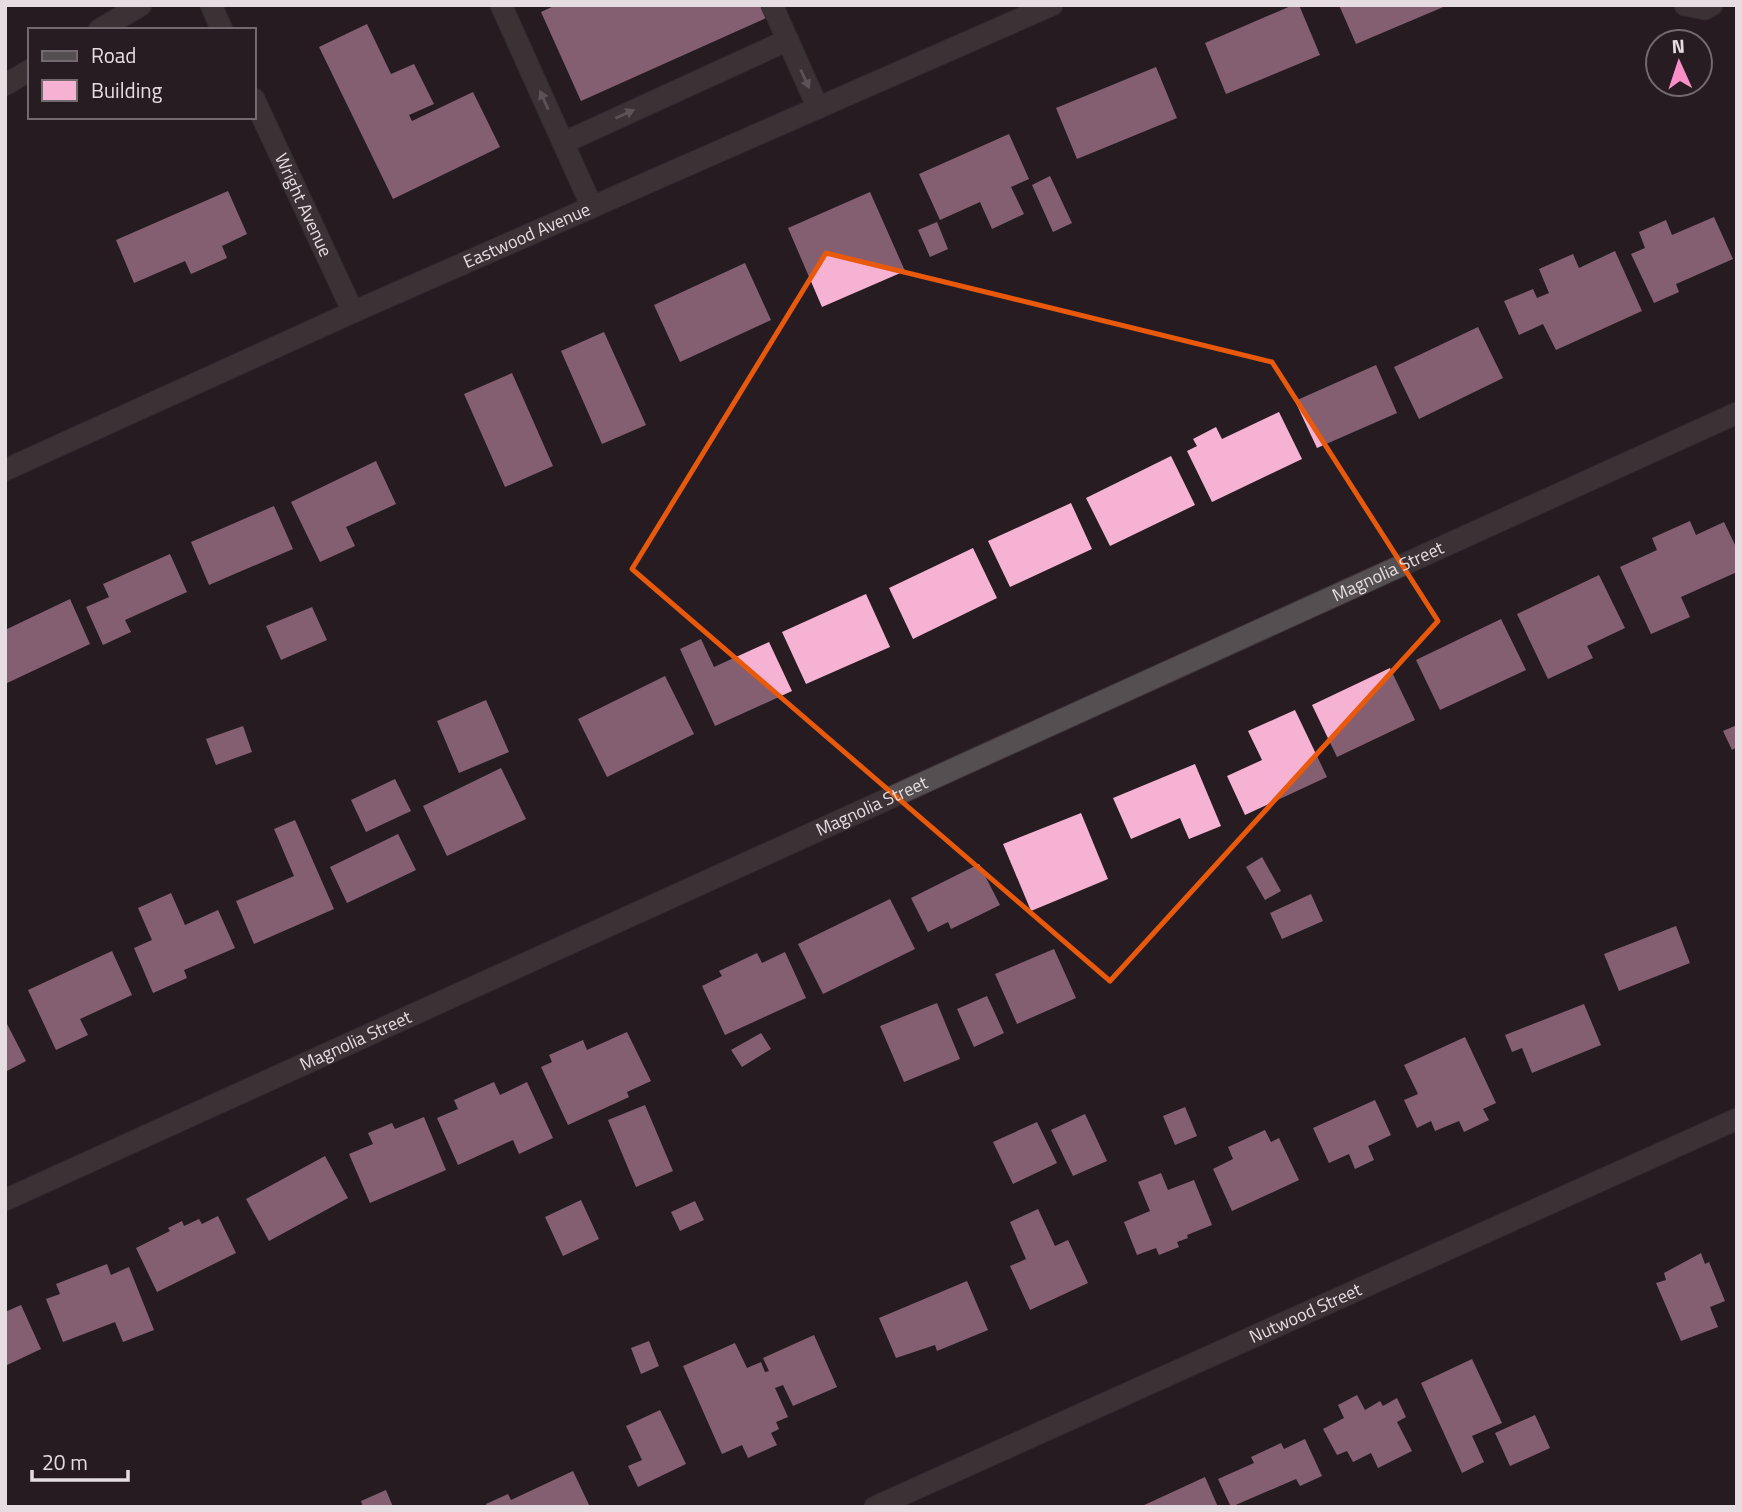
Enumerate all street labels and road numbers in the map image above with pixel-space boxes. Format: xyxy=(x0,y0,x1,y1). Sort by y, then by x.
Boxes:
street label: Wright Avenue xyxy=(268,149,339,261)
street label: Eastwood Avenue xyxy=(459,195,594,275)
street label: Magnolia Street xyxy=(1327,534,1449,608)
street label: Magnolia Street xyxy=(811,768,932,843)
street label: Magnolia Street xyxy=(295,1003,416,1077)
street label: Nutwood Street xyxy=(1245,1275,1366,1350)

